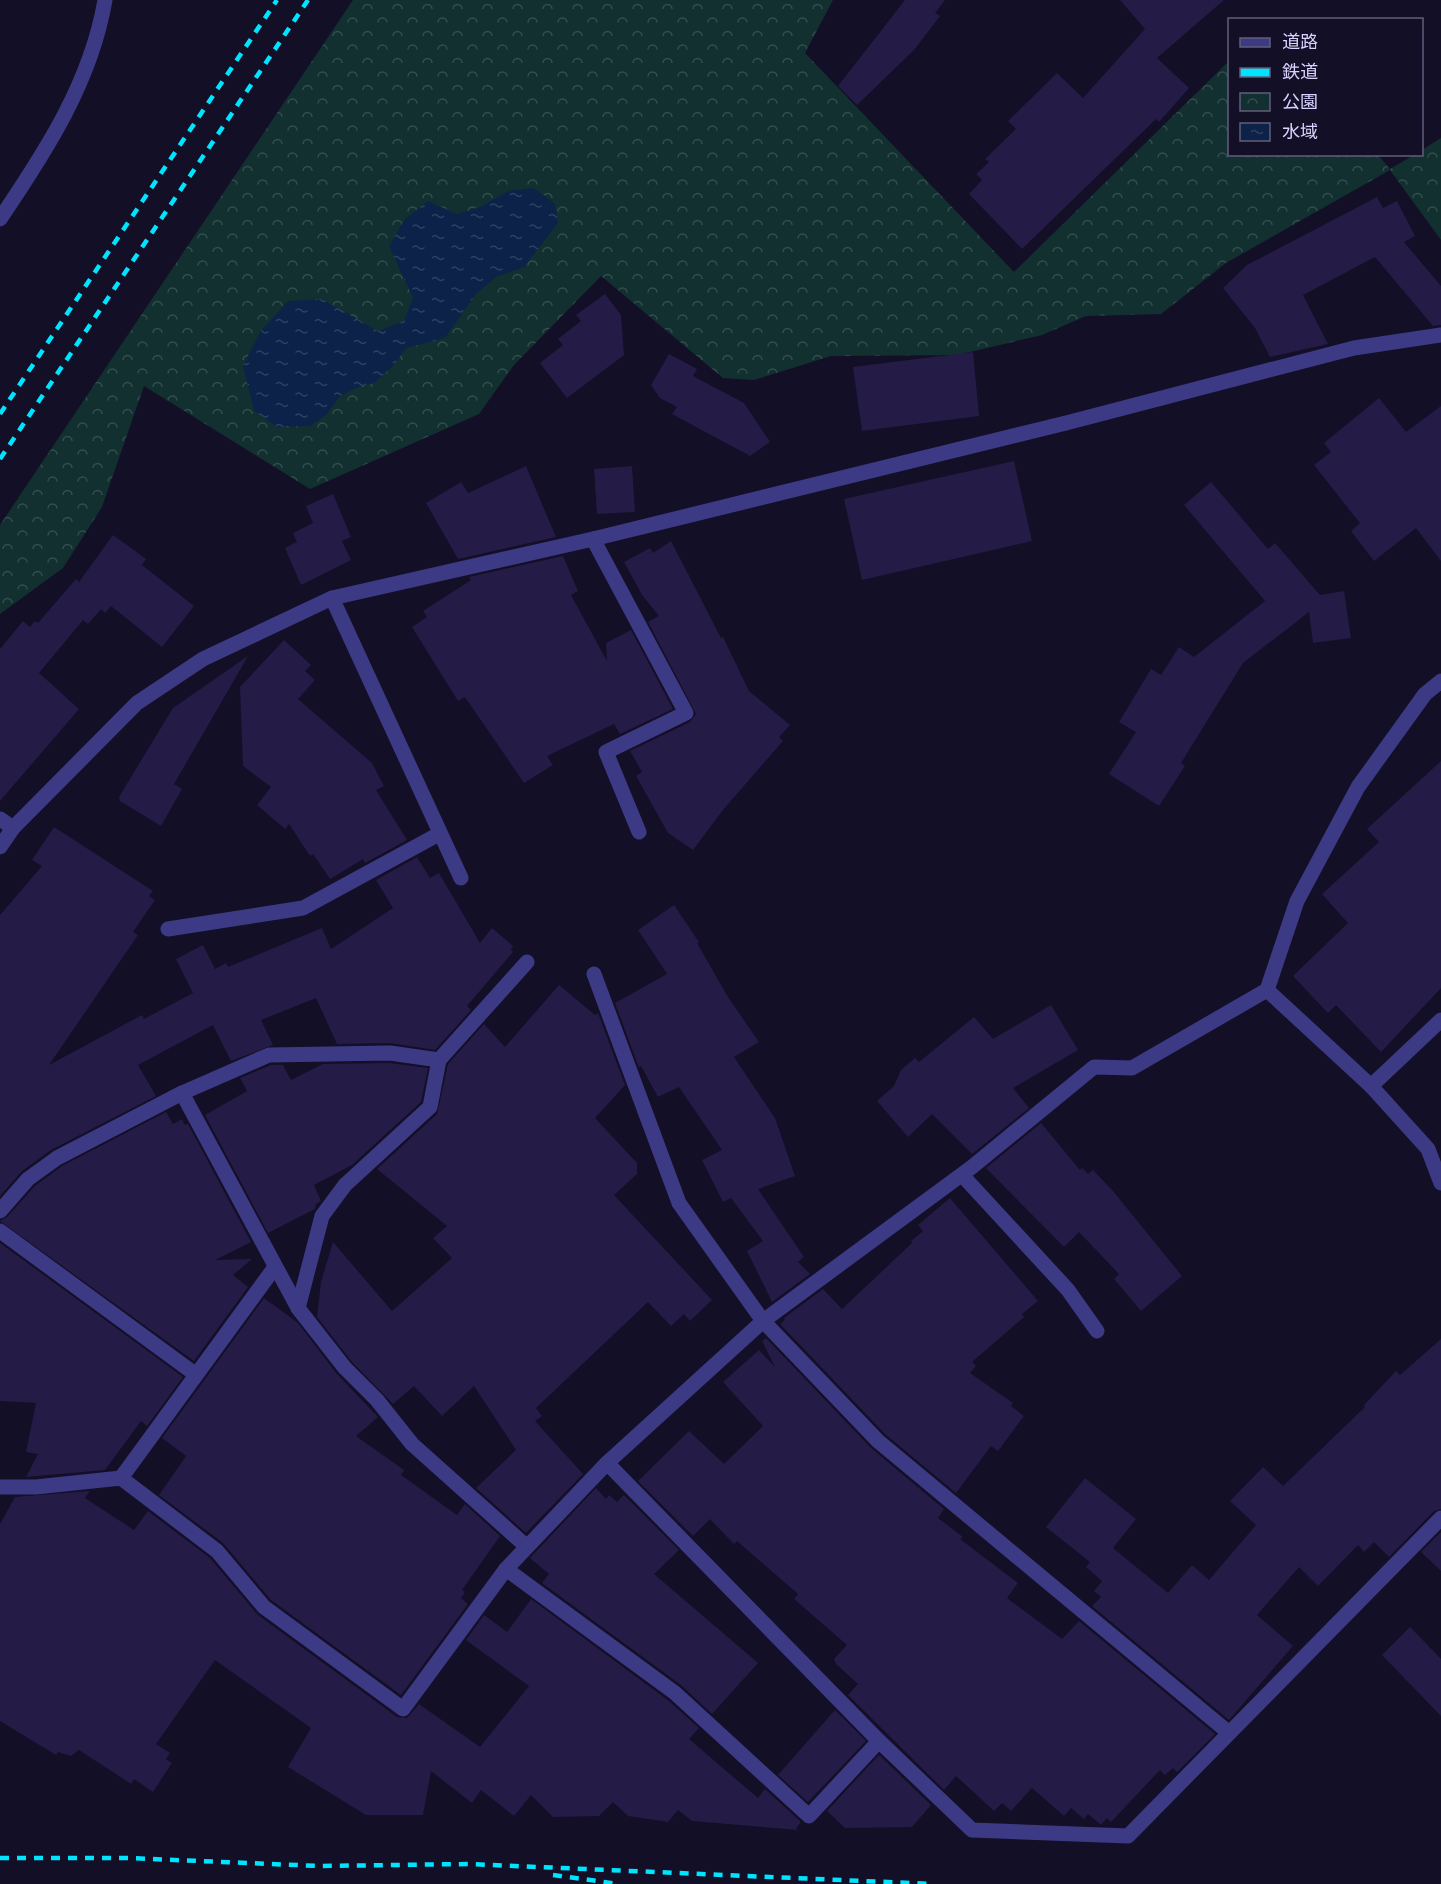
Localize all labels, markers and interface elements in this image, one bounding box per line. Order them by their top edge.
legend [1228,18,1423,156]
text: 道路 [1282,29,1318,53]
text: 鉄道 [1282,59,1318,83]
text: 公園 [1282,89,1318,113]
text: 水域 [1282,119,1318,143]

